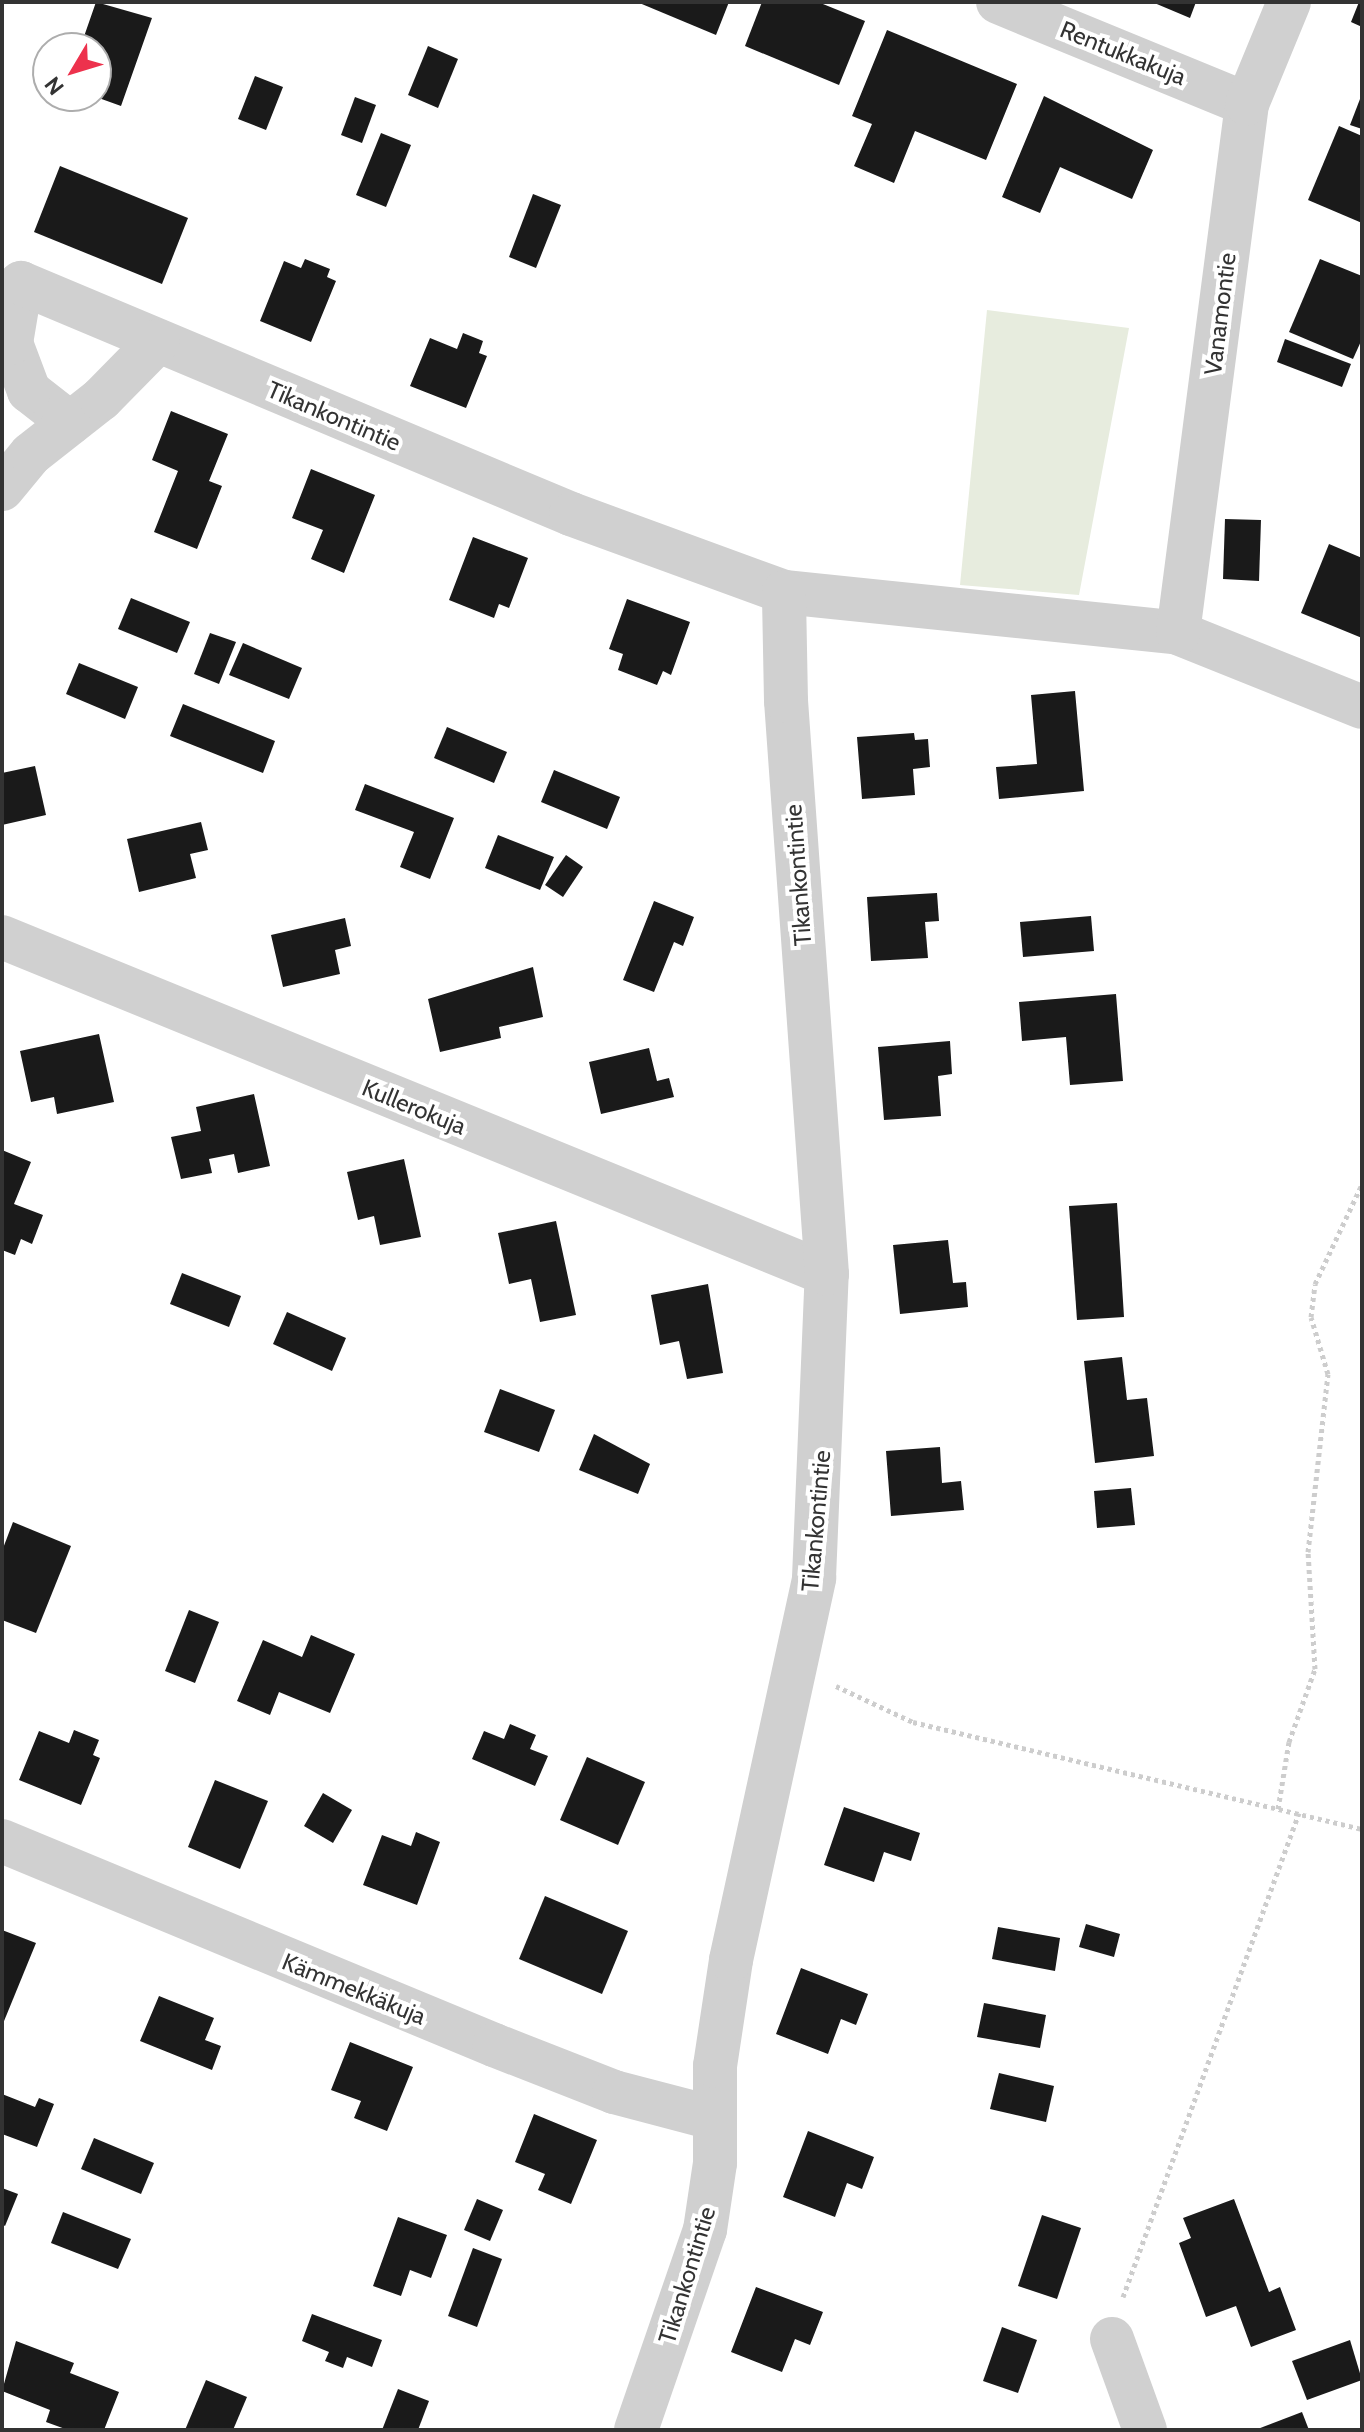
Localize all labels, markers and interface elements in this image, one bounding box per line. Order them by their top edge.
street label: Rentukkakuja [1056,15,1190,91]
north arrow [32,32,112,112]
text: N [39,71,70,100]
street label: Vanamontie [1198,251,1242,377]
street label: Tikankontintie [263,375,405,457]
street label: Tikankontintie [779,803,817,947]
street label: Kullerokuja [358,1073,470,1141]
street label: Tikankontintie [795,1449,837,1593]
street label: Kämmekkäkuja [278,1947,430,2031]
street label: Tikankontintie [653,2203,721,2347]

